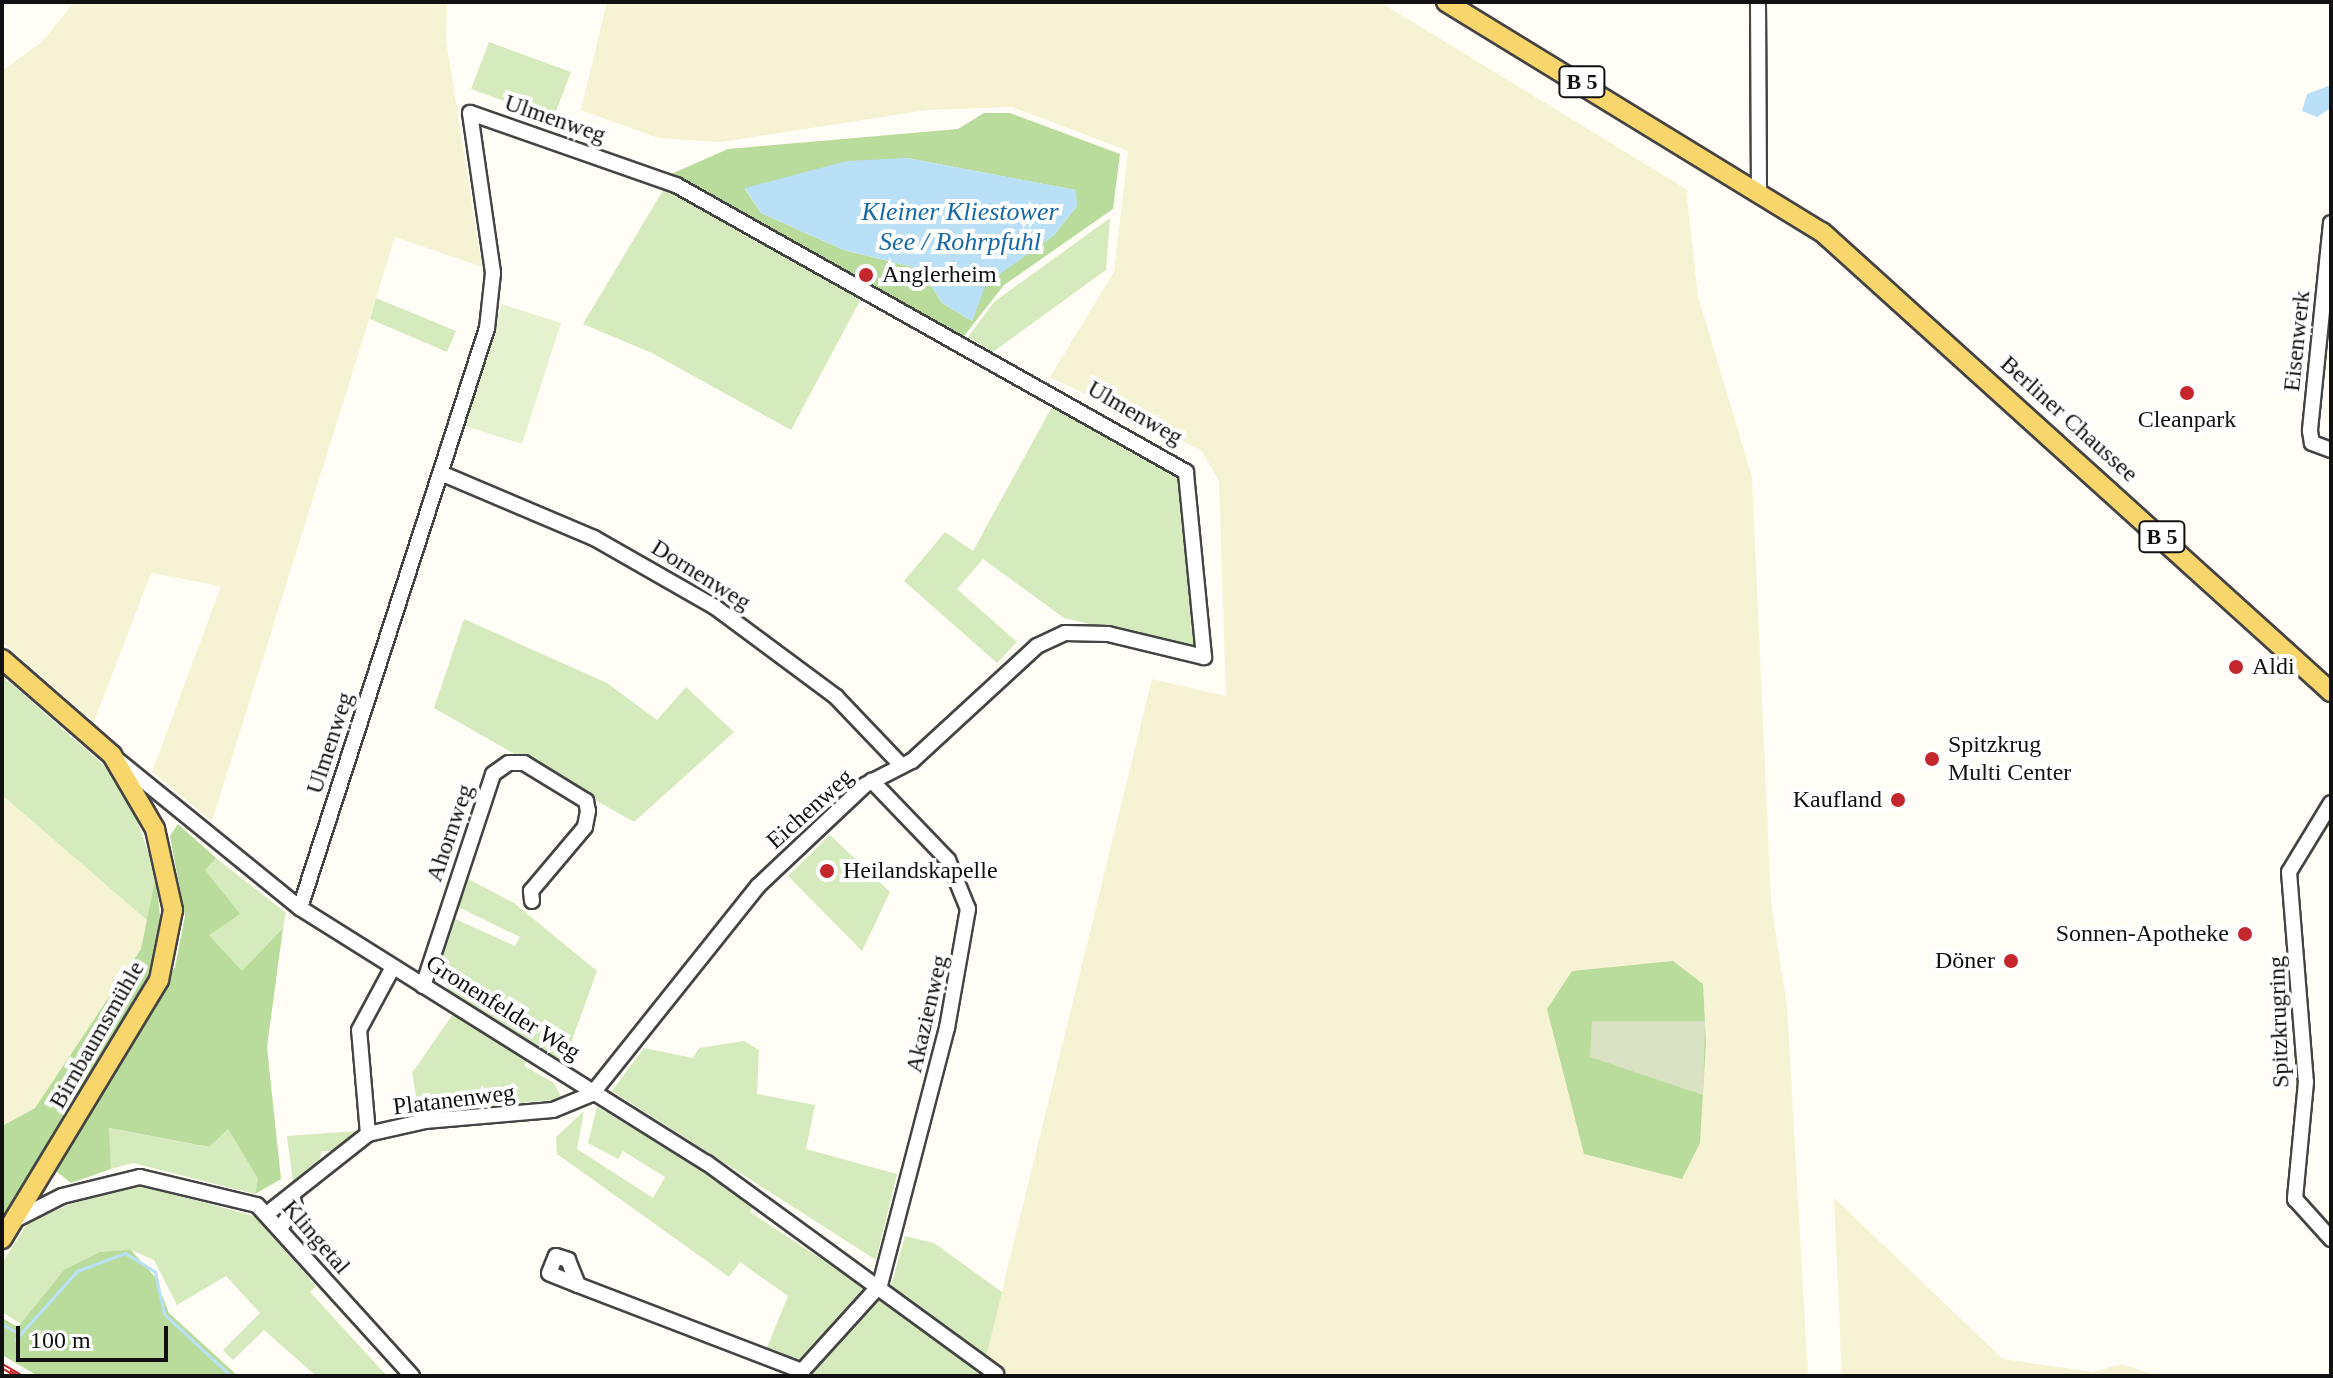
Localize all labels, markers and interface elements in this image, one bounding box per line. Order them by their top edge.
road number: B 5 [1558,64,1606,100]
street label: Ulmenweg [501,88,609,150]
water label: Kleiner Kliestower See / Rohrpfuhl [861,196,1059,258]
place label: Anglerheim [882,261,997,289]
marker: Anglerheim [857,266,875,284]
street label: Eisenwerk [2277,289,2317,393]
street label: Berliner Chaussee [1994,350,2144,488]
street label: Ulmenweg [1082,374,1188,452]
marker: Cleanpark [2178,384,2196,402]
place label: Cleanpark [2138,406,2236,434]
road number: B 5 [2138,519,2186,555]
street label: Dornenweg [646,533,756,617]
place label: Aldi [2252,653,2295,681]
marker: Aldi [2227,658,2245,676]
street label: Ulmenweg [300,688,360,798]
place label: Spitzkrug Multi Center [1948,731,2071,787]
marker: Spitzkrug Multi Center [1923,750,1941,768]
street label: Eichenweg [761,763,859,855]
street label: Ahornweg [420,780,480,886]
place label: Kaufland [1793,786,1882,814]
marker: Kaufland [1889,791,1907,809]
place label: Heilandskapelle [843,857,998,885]
marker: Heilandskapelle [818,862,836,880]
place label: Sonnen-Apotheke [2056,920,2229,948]
marker: Sonnen-Apotheke [2236,925,2254,943]
place label: Döner [1935,947,1995,975]
street label: Gronenfelder Weg [420,949,586,1067]
street label: Akazienweg [899,952,955,1076]
marker: Döner [2002,952,2020,970]
street label: Birnbaumsmühle [43,956,151,1114]
street label: Spitzkrugring [2262,956,2296,1088]
street label: Platanenweg [391,1078,517,1122]
street label: Klingetal [276,1194,356,1280]
scale bar [20,1310,172,1360]
text: 100 m [30,1327,91,1353]

